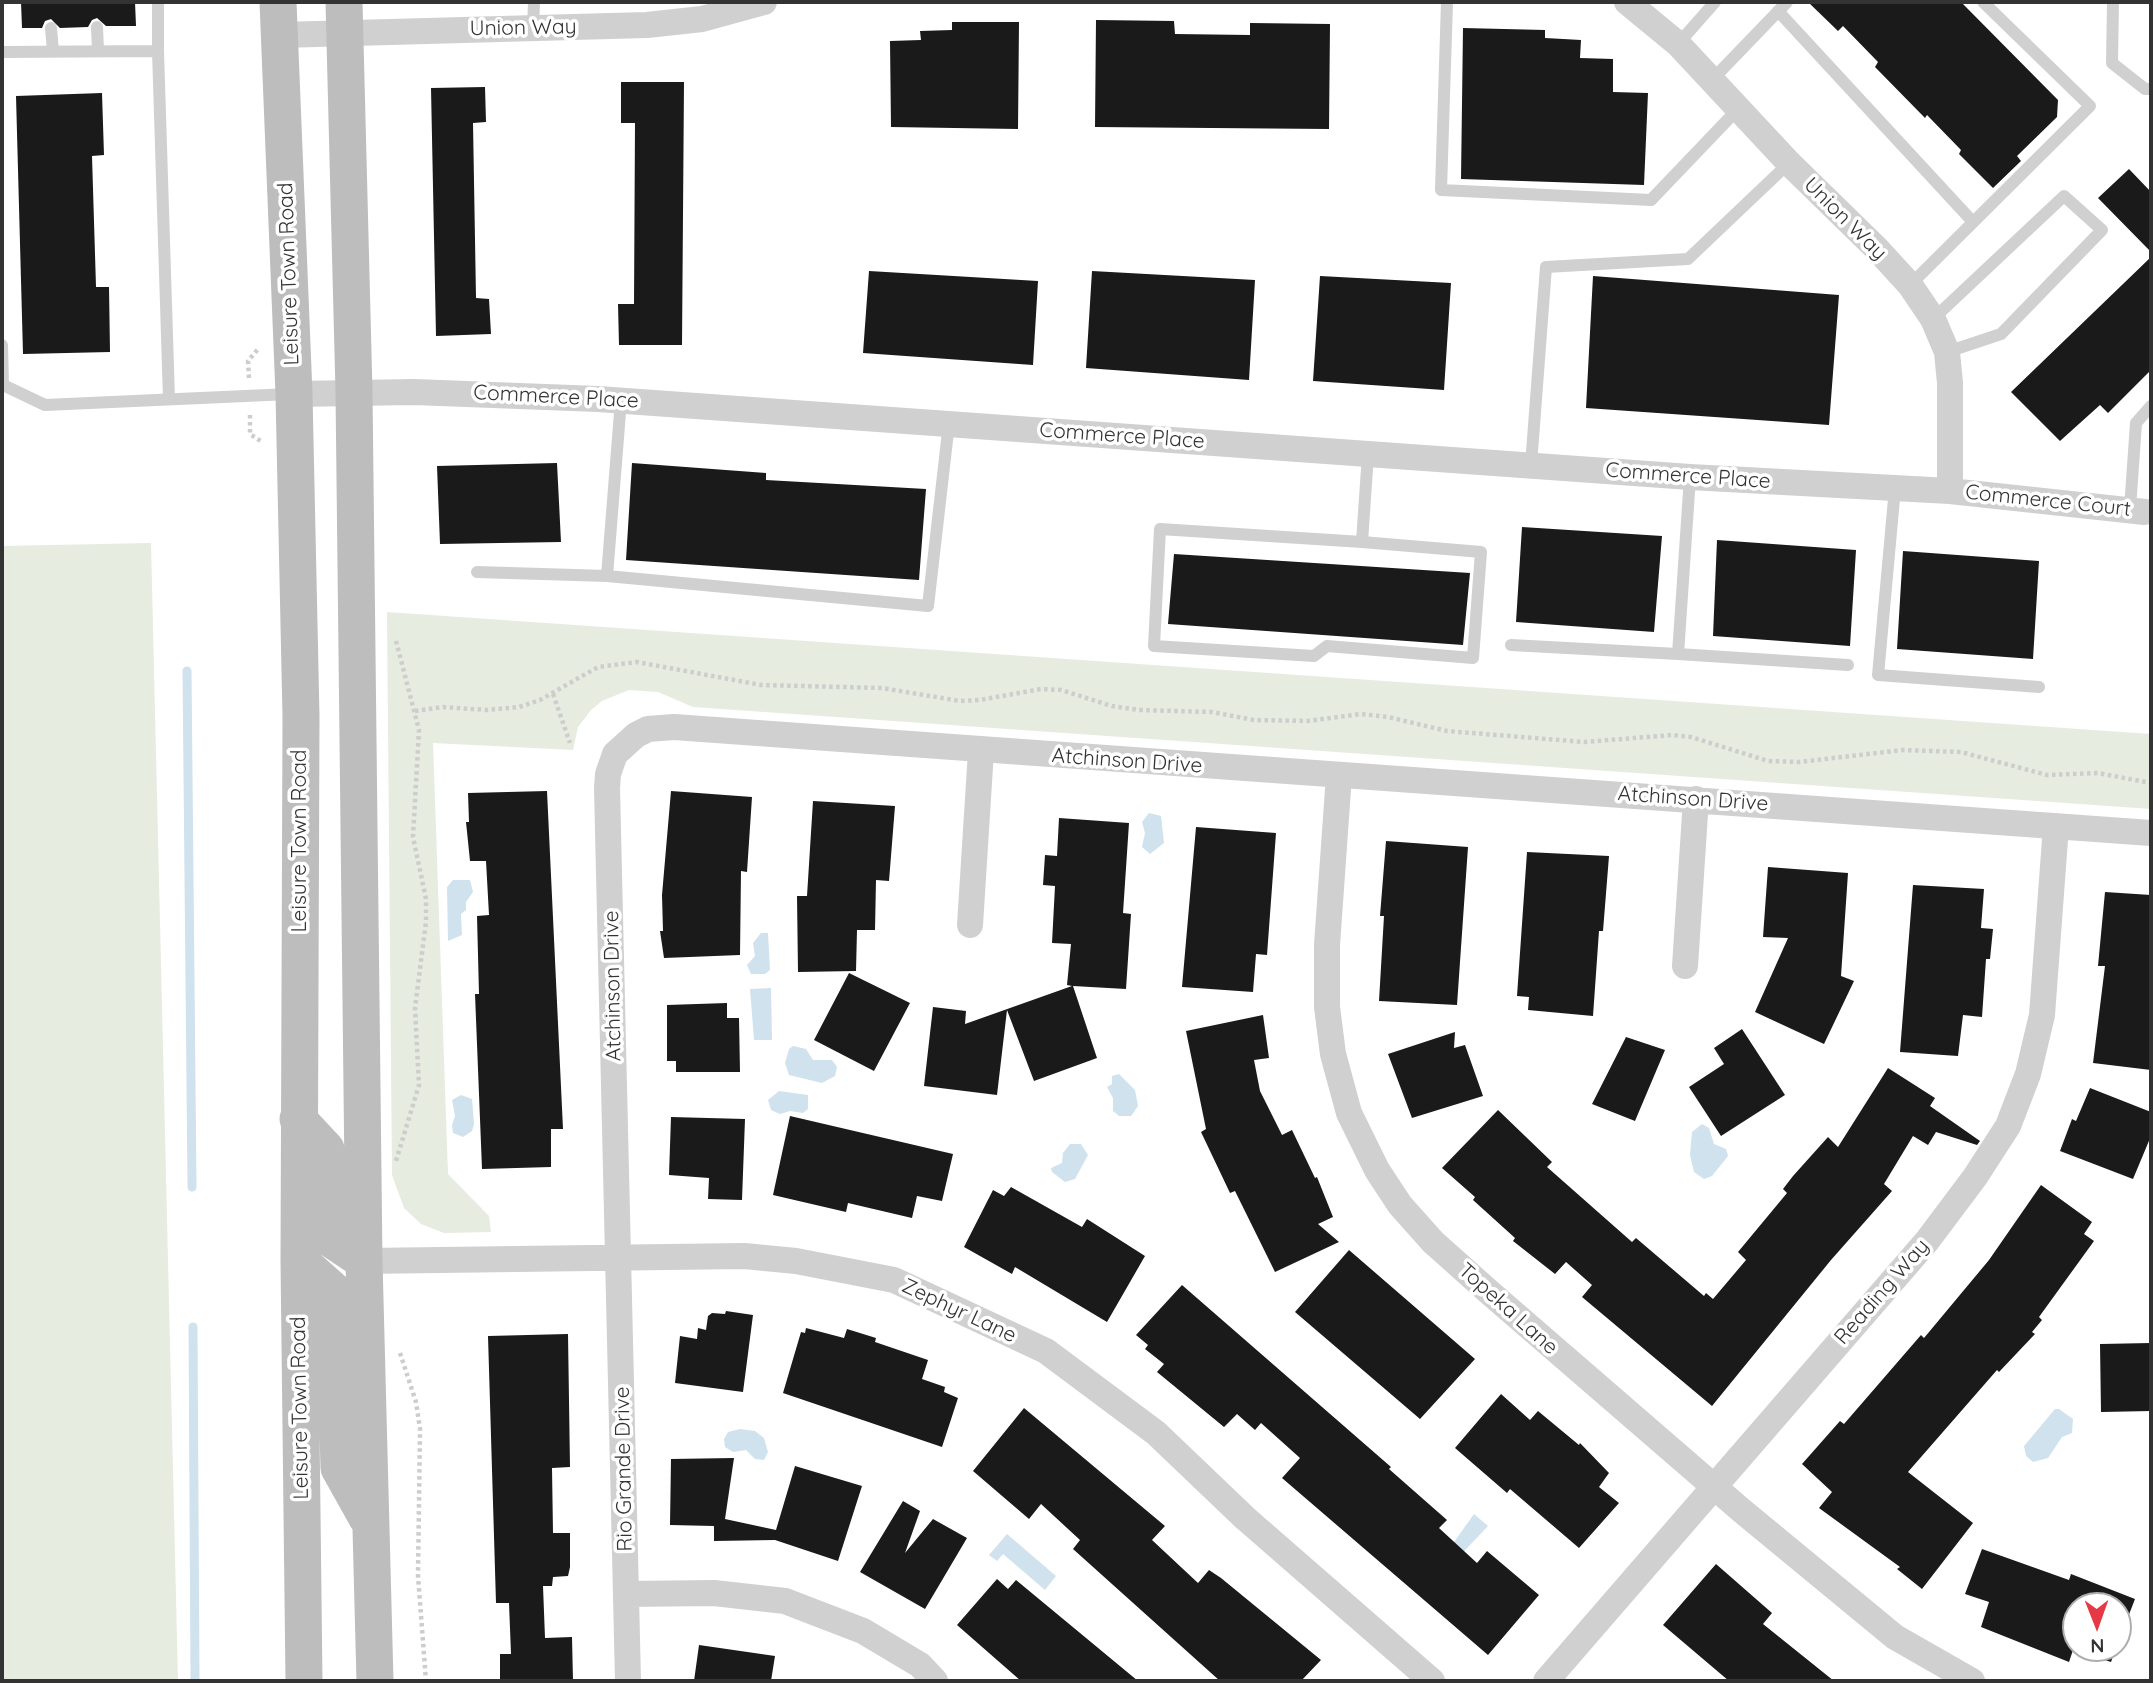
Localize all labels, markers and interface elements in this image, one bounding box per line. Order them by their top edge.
street label: Union Way [469,14,577,42]
street label: Union Way [1798,172,1892,266]
street label: Leisure Town Road [273,182,305,366]
street label: Commerce Place [473,380,639,414]
street label: Commerce Place [1039,418,1205,454]
street label: Commerce Place [1605,458,1771,494]
street label: Commerce Court [1964,480,2132,522]
street label: Atchinson Drive [1051,743,1203,779]
street label: Leisure Town Road [287,749,313,933]
street label: Atchinson Drive [1617,781,1769,817]
street label: Atchinson Drive [599,910,627,1062]
street label: Reading Way [1829,1234,1935,1350]
street label: Topeka Lane [1453,1258,1563,1360]
street label: Zephyr Lane [898,1273,1020,1349]
street label: Leisure Town Road [286,1316,314,1500]
street label: Rio Grande Drive [610,1386,638,1552]
north arrow [2062,1592,2132,1662]
text: N [2090,1634,2105,1658]

